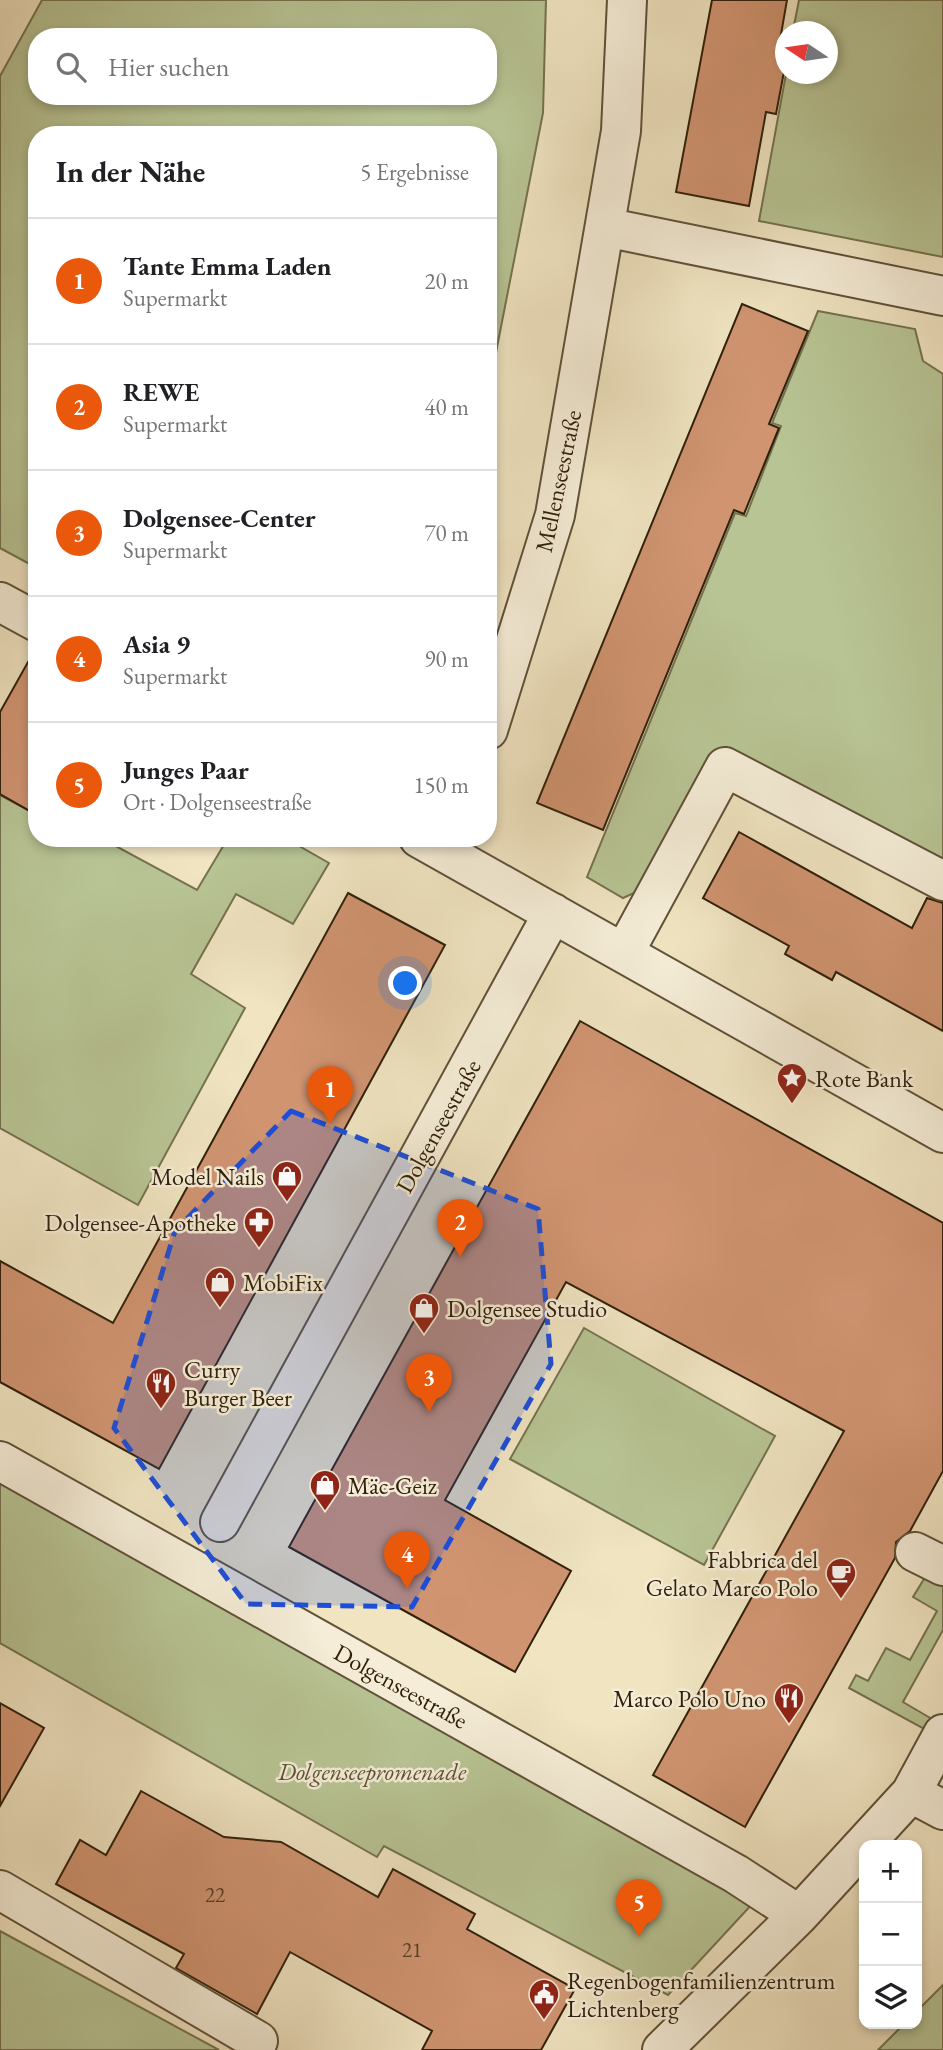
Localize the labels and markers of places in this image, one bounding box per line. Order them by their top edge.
place icon: Rote Bank [775,1061,809,1105]
place label: Rote Bank [815,1063,914,1094]
pin: 1 [307,1066,353,1124]
shop icon: Model Nails [270,1159,304,1203]
place label: Model Nails [151,1161,264,1192]
pin: 2 [437,1199,483,1257]
pharmacy icon: Dolgensee-Apotheke [242,1205,276,1249]
place label: Dolgensee-Apotheke [45,1207,236,1238]
shop icon: MobiFix [203,1265,237,1309]
place label: MobiFix [243,1267,323,1298]
shop icon: Dolgensee Studio [407,1291,441,1335]
place label: Dolgensee Studio [447,1293,607,1324]
place label: Curry Burger Beer [184,1354,292,1413]
pin: 3 [406,1354,452,1412]
restaurant icon: Curry Burger Beer [144,1366,178,1410]
shop icon: Mäc-Geiz [308,1468,342,1512]
place label: Mäc-Geiz [348,1470,437,1501]
pin: 4 [384,1531,430,1589]
place label: Fabbrica del Gelato Marco Polo [646,1544,818,1603]
cafe icon: Fabbrica del Gelato Marco Polo [824,1556,858,1600]
restaurant icon: Marco Polo Uno [772,1681,806,1725]
place label: Marco Polo Uno [613,1683,766,1714]
pin: 5 [616,1879,662,1937]
place label: Regenbogenfamilienzentrum Lichtenberg [567,1965,836,2024]
public building icon: Regenbogenfamilienzentrum Lichtenberg [527,1977,561,2021]

